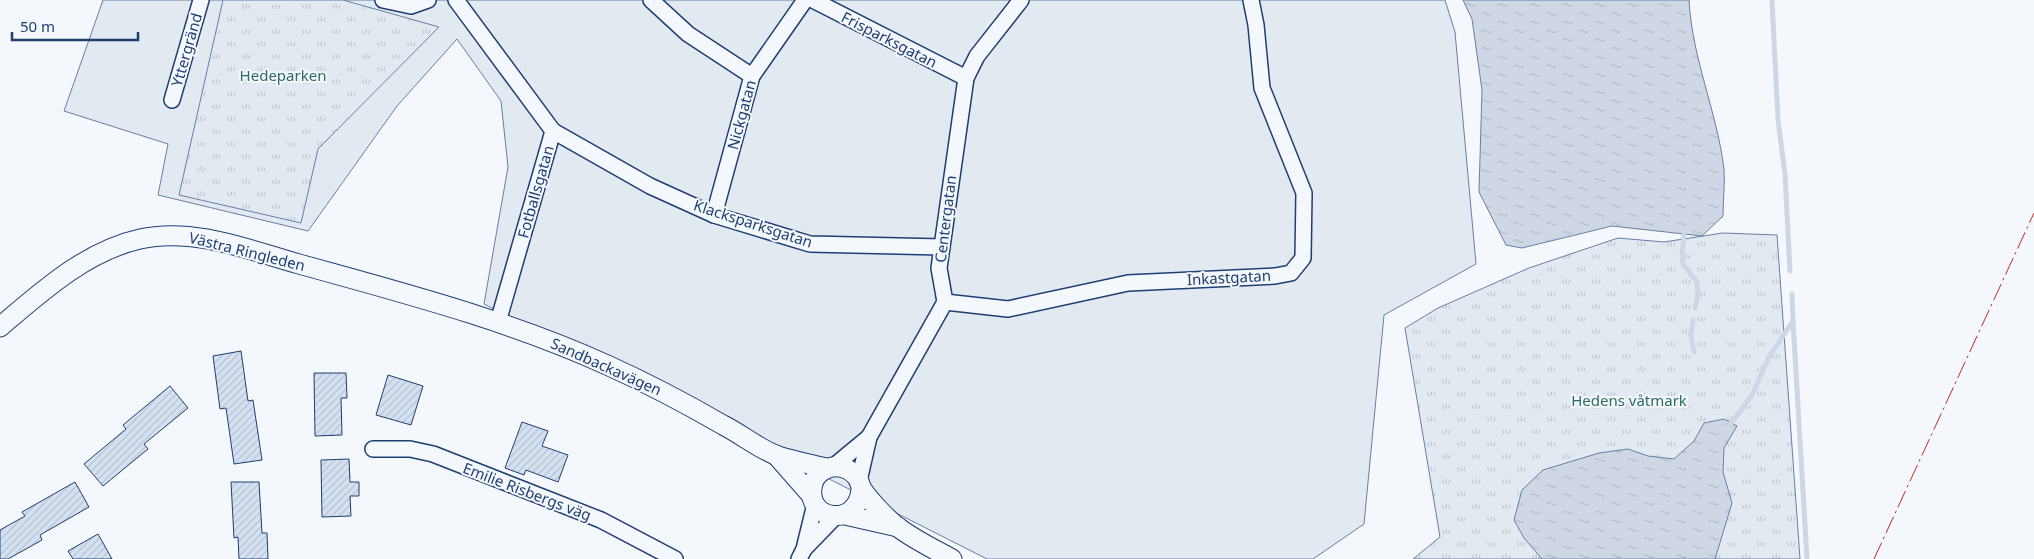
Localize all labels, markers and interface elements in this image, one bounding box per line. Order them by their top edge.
street label: Frisparksgatan [838,6,941,72]
scale bar [12,10,139,42]
street label: Yttergränd [166,11,206,89]
text: 50 m [20,16,55,36]
park label: Hedeparken [240,65,326,85]
street label: Nickgatan [722,78,760,152]
street label: Fotballsgatan [512,143,558,240]
street label: Centergatan [930,174,960,264]
street label: Klacksparksgatan [691,194,815,252]
street label: Västra Ringleden [187,227,307,275]
street label: Inkastgatan [1186,265,1271,289]
street label: Sandbackavägen [548,333,665,400]
park label: Hedens våtmark [1571,390,1687,410]
street label: Emilie Risbergs väg [460,457,594,525]

